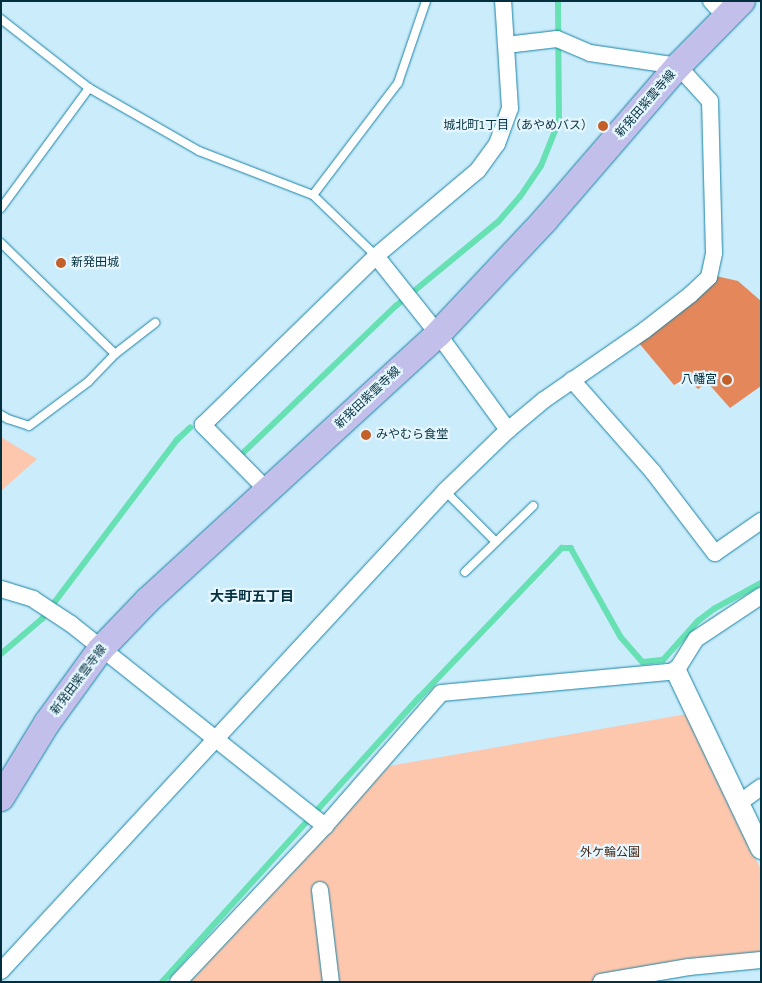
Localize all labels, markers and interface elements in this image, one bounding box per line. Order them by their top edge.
street label: 新発田紫雲寺線 [613,68,679,140]
place label: 城北町1丁目（あやめバス） [443,119,593,133]
marker: 城北町1丁目（あやめバス） [597,120,609,132]
place label: 新発田城 [71,256,119,270]
marker: 新発田城 [55,257,67,269]
street label: 新発田紫雲寺線 [332,364,404,432]
place label: 八幡宮 [681,373,717,387]
marker: 八幡宮 [721,374,733,386]
place label: みやむら食堂 [376,428,448,442]
marker: みやむら食堂 [360,429,372,441]
district label: 大手町五丁目 [210,588,294,604]
street label: 新発田紫雲寺線 [48,642,110,718]
park label: 外ケ輪公園 [580,846,640,860]

